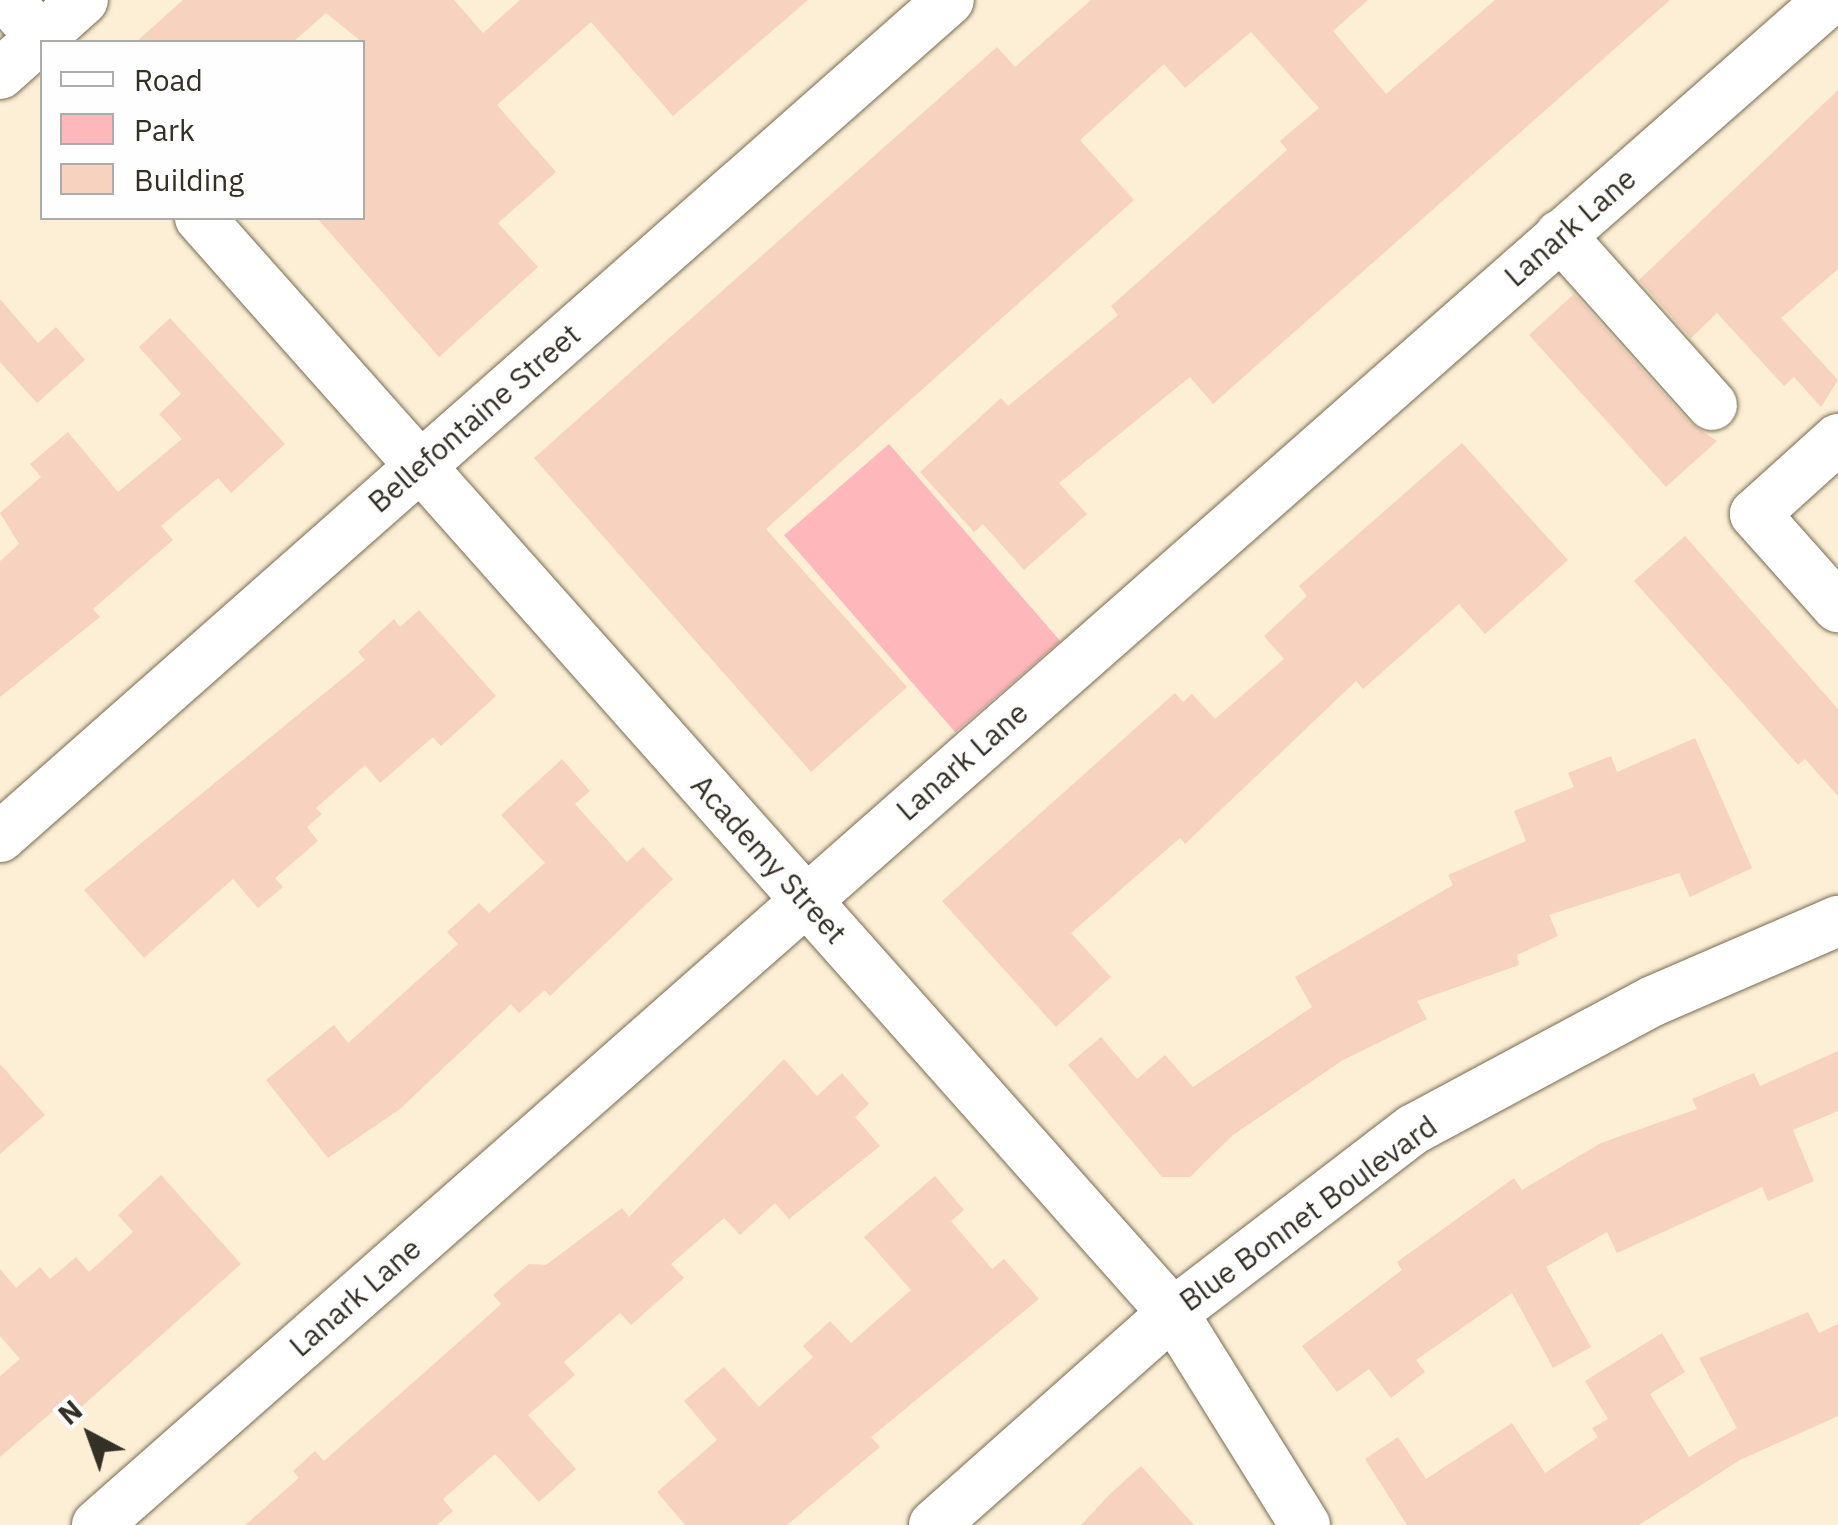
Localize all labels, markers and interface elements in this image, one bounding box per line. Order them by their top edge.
legend [40,40,365,220]
text: Road [134,60,203,99]
text: Park [134,110,195,149]
text: Building [134,160,244,199]
street label: Lanark Lane [1497,160,1643,294]
street label: Bellefontaine Street [361,316,587,520]
street label: Lanark Lane [889,694,1035,828]
street label: Academy Street [684,767,854,951]
street label: Blue Bonnet Boulevard [1172,1107,1444,1319]
street label: Lanark Lane [282,1230,428,1364]
north arrow [40,1385,140,1485]
text: N [50,1391,90,1433]

